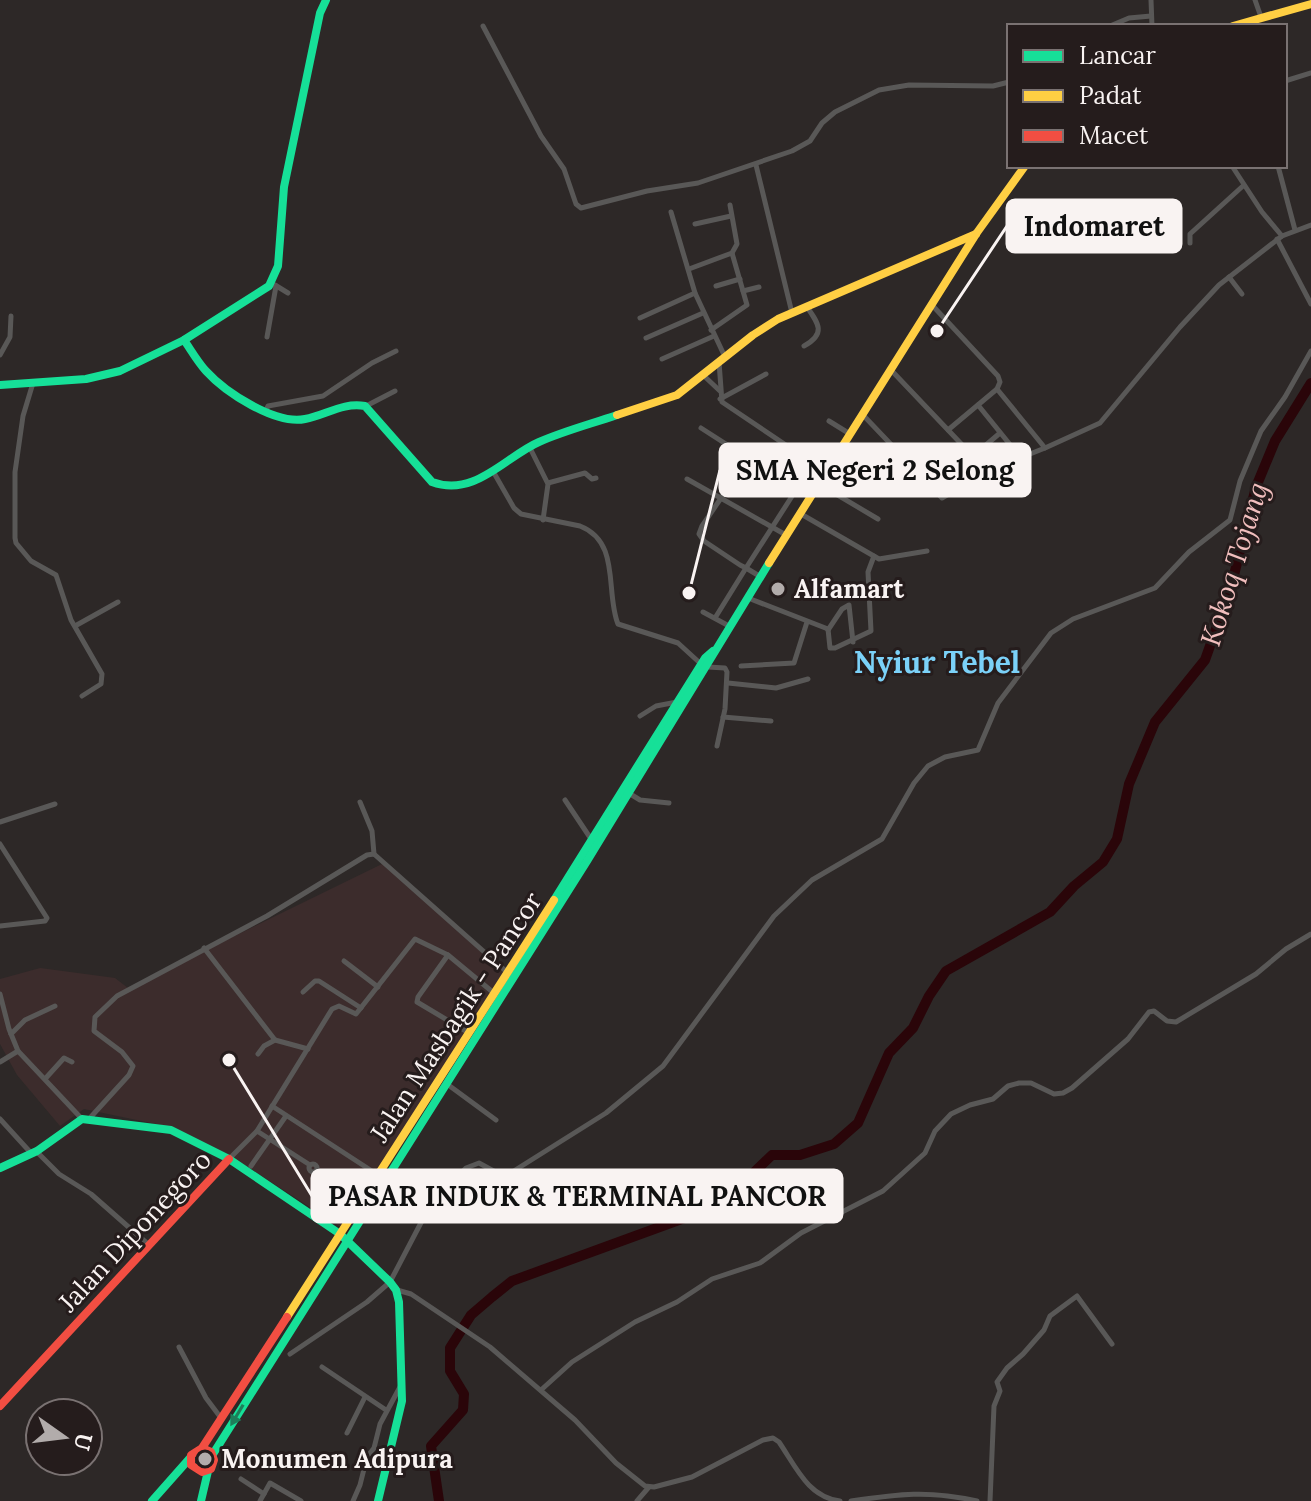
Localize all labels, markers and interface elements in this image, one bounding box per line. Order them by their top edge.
legend [1007,24,1287,168]
text: Lancar [1079,40,1156,71]
text: Padat [1079,80,1142,111]
text: Macet [1079,120,1149,151]
callout: Indomaret [1007,200,1181,252]
text: Indomaret [1023,208,1165,244]
callout: SMA Negeri 2 Selong [720,444,1030,496]
text: SMA Negeri 2 Selong [736,452,1016,488]
water label: Kokoq Tojang [1192,478,1276,650]
place label: Alfamart [794,572,905,605]
marker: Alfamart [769,580,787,598]
district label: Nyiur Tebel [854,643,1020,682]
street label: Jalan Masbagik - Pancor [362,885,549,1149]
street label: Jalan Diponegoro [51,1143,218,1319]
callout: PASAR INDUK & TERMINAL PANCOR [312,1170,842,1222]
text: PASAR INDUK & TERMINAL PANCOR [328,1178,826,1214]
north arrow [24,1397,104,1477]
one-way arrow [230,1404,244,1426]
text: U [68,1430,99,1454]
place label: Monumen Adipura [221,1442,453,1475]
marker: Monumen Adipura [196,1450,214,1468]

